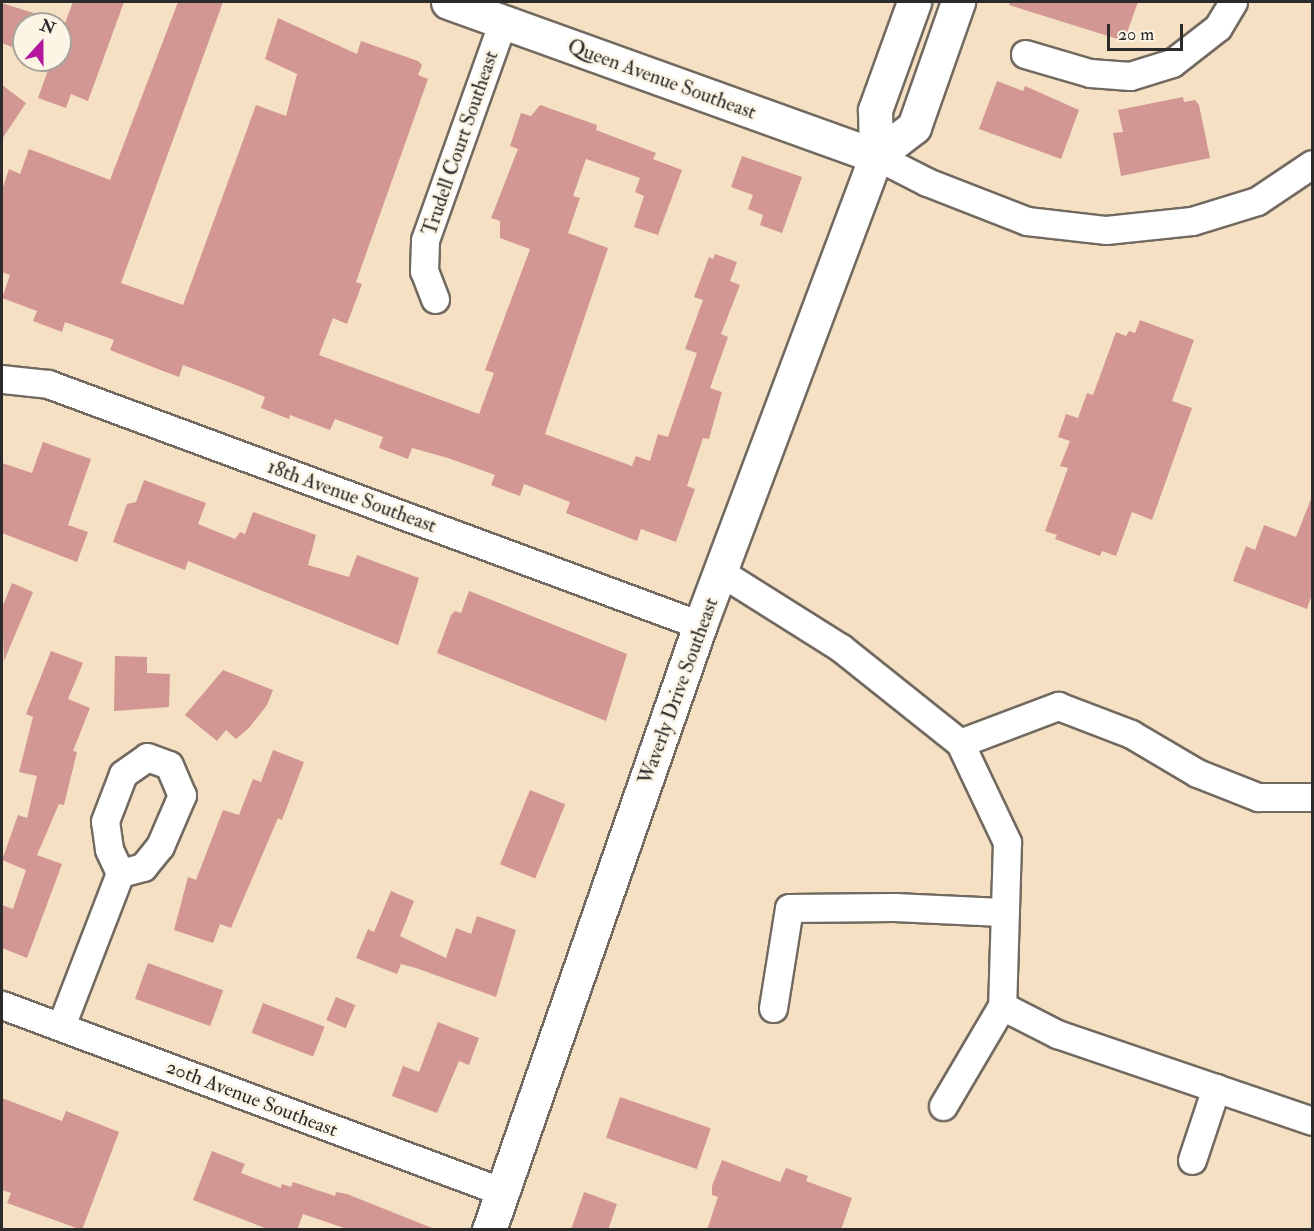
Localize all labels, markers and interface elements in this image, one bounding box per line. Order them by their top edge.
north arrow [12,12,72,72]
scale bar [1110,12,1186,50]
text: N [37,15,58,39]
text: 20 m [1118,23,1154,46]
street label: Queen Avenue Southeast [565,34,759,124]
street label: Trudell Court Southeast [417,47,503,239]
street label: 18th Avenue Southeast [264,454,440,538]
street label: Waverly Drive Southeast [633,594,723,788]
street label: 20th Avenue Southeast [163,1054,341,1142]

